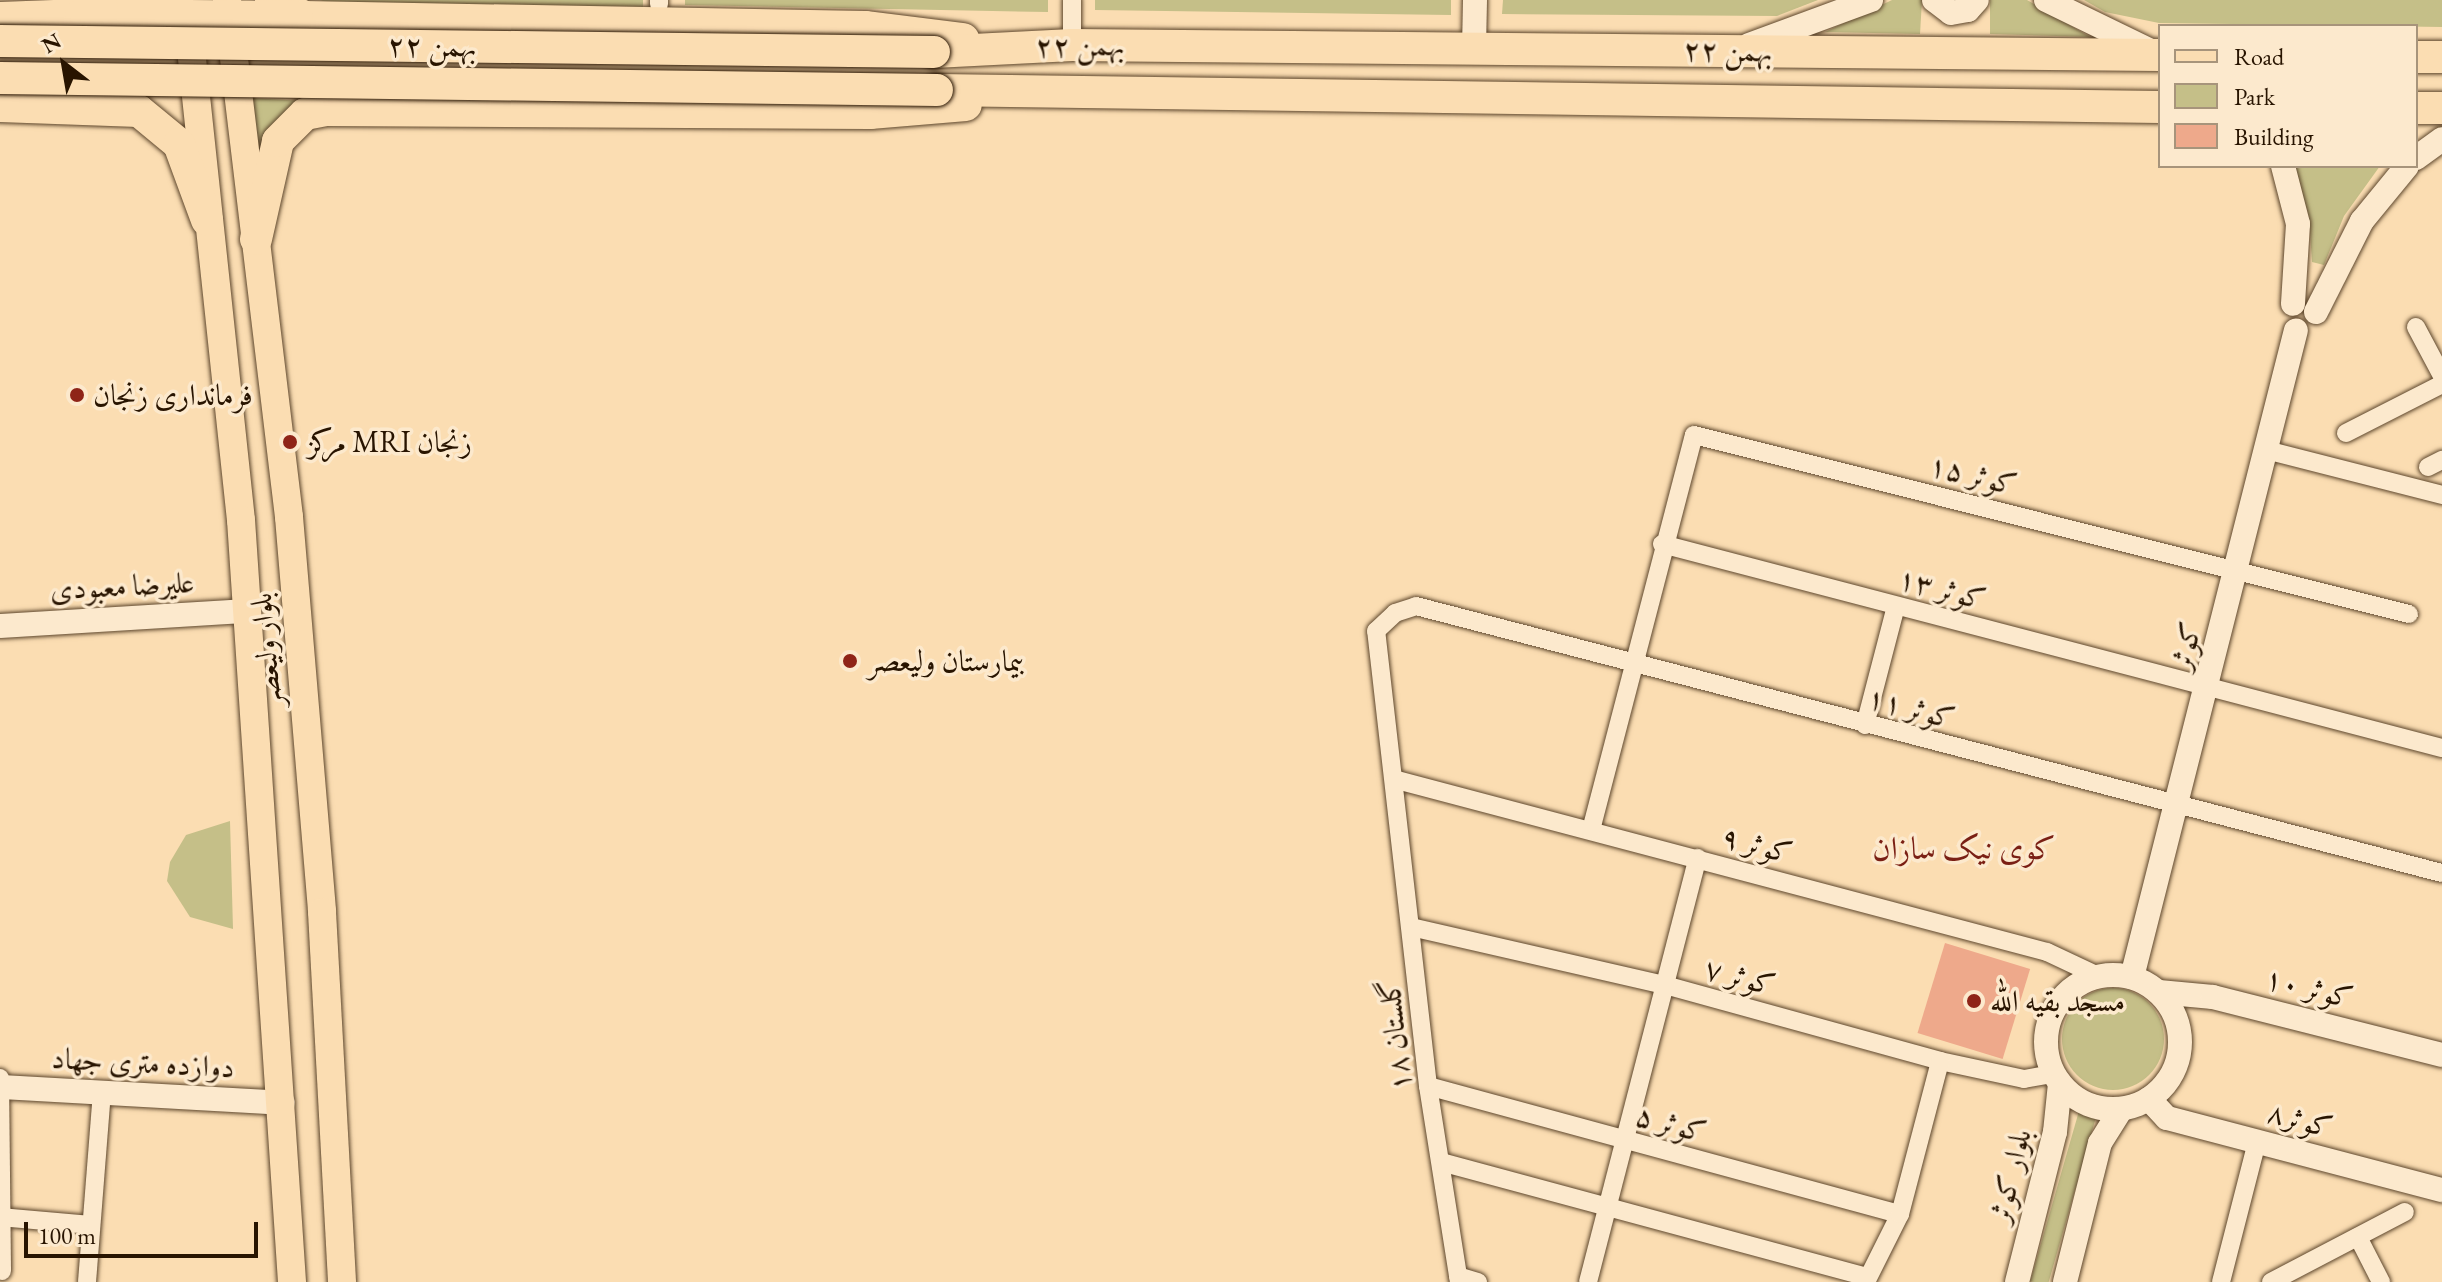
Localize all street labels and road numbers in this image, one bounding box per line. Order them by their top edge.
street label: ۲۲ بهمن [387,27,477,65]
street label: ۲۲ بهمن [1035,27,1125,65]
street label: ۲۲ بهمن [1683,32,1773,70]
street label: ۱۵ کوثر [1925,447,2021,503]
street label: کوثر ۱۳ [1894,560,1990,618]
street label: علیرضا معبودی [49,564,195,608]
street label: بلوار ولیعصر [243,591,289,709]
street label: کوثر [2162,618,2210,674]
street label: کوثر ۱۱ [1863,679,1959,737]
street label: کوثر ۹ [1718,818,1796,872]
street label: کوثر ۷ [1701,950,1779,1004]
street label: کوثر ۱۰ [2261,960,2357,1016]
street label: گلستان ۱۸ [1371,977,1419,1093]
street label: دوازده متری جهاد [51,1040,235,1086]
street label: کوثر۸ [2264,1094,2336,1146]
street label: کوثر ۵ [1632,1097,1710,1151]
street label: بلوار کوثر [1981,1125,2039,1227]

